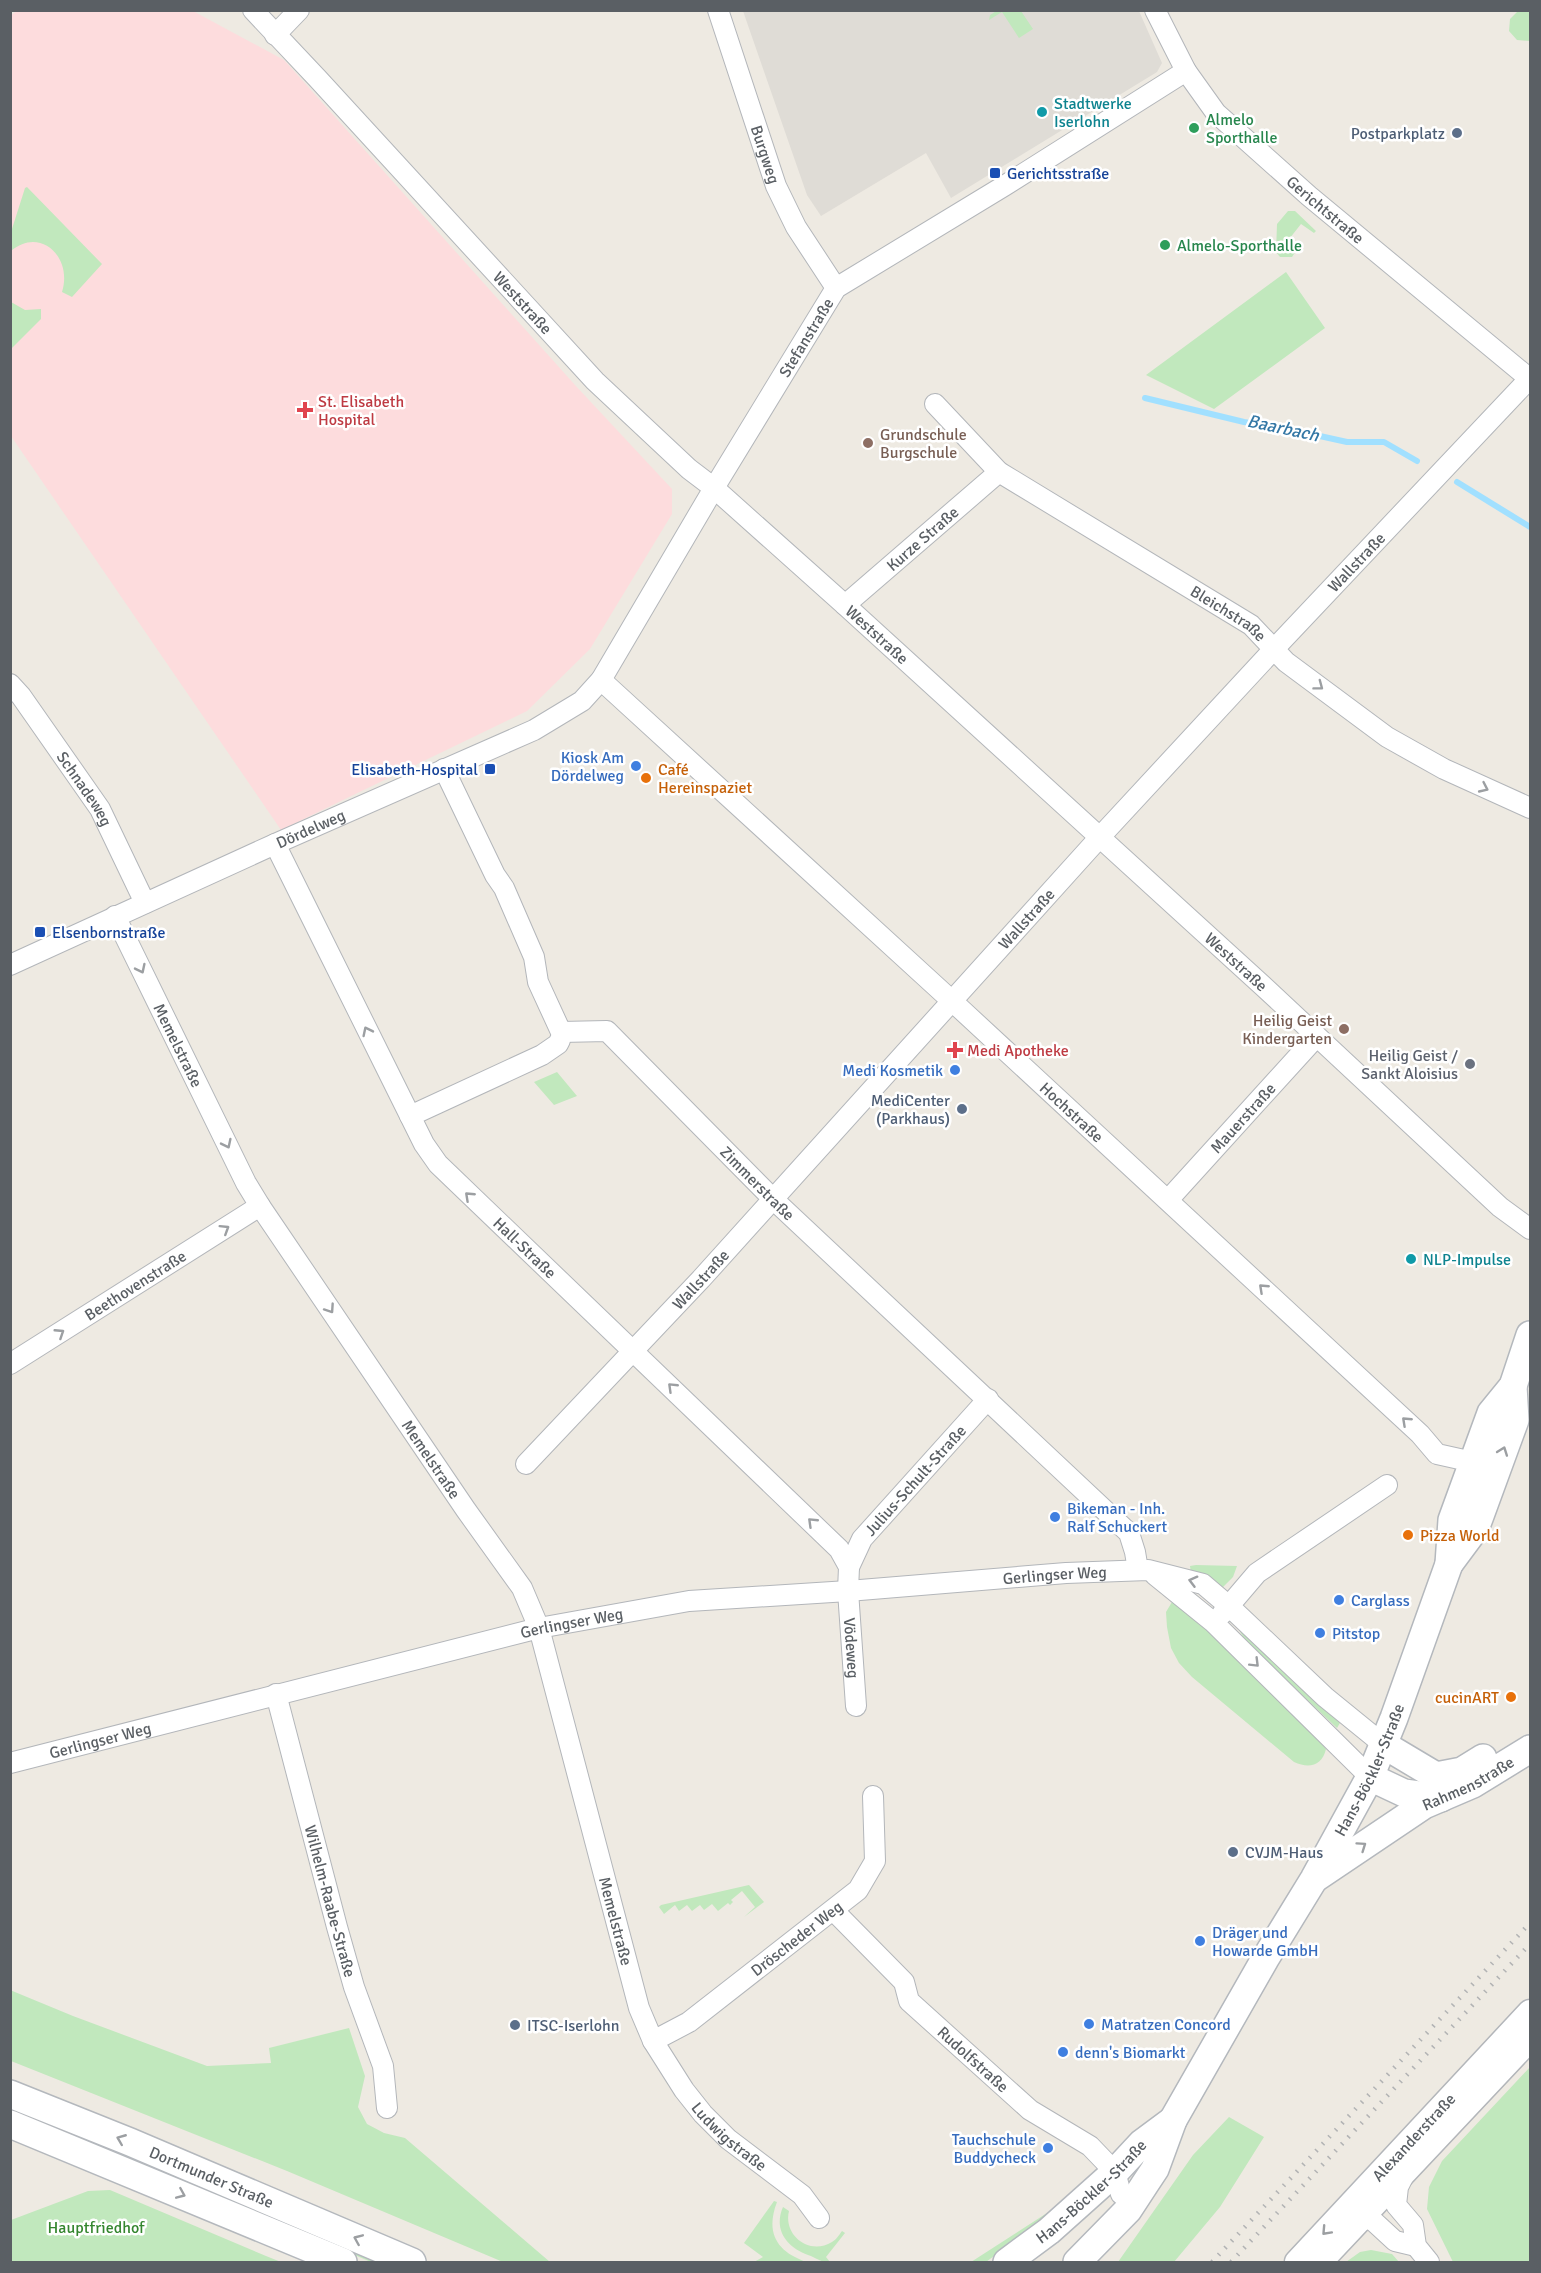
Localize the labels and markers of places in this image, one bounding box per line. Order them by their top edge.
place label: Stadtwerke Iserlohn [1054,94,1132,132]
marker: Stadtwerke Iserlohn [1035,105,1049,119]
place label: Almelo Sporthalle [1206,110,1277,148]
marker: Almelo Sporthalle [1187,121,1201,135]
place label: Postparkplatz [1351,124,1445,144]
marker: Postparkplatz [1450,126,1464,140]
place label: Gerichtsstraße [1007,164,1109,184]
marker: Gerichtsstraße [988,166,1002,180]
place label: Almelo-Sporthalle [1177,236,1302,256]
marker: Almelo-Sporthalle [1158,238,1172,252]
place label: St. Elisabeth Hospital [318,392,404,430]
marker: St. Elisabeth Hospital [296,401,314,419]
place label: Grundschule Burgschule [880,425,967,463]
marker: Grundschule Burgschule [861,436,875,450]
place label: Kiosk Am Dördelweg [551,748,624,786]
marker: Kiosk Am Dördelweg [629,759,643,773]
place label: Elisabeth-Hospital [351,760,478,780]
place label: Café Hereinspaziet [658,760,753,798]
marker: Elisabeth-Hospital [483,762,497,776]
marker: Café Hereinspaziet [639,771,653,785]
place label: Elsenbornstraße [52,923,165,943]
marker: Elsenbornstraße [33,925,47,939]
place label: Heilig Geist Kindergarten [1242,1011,1332,1049]
marker: Heilig Geist Kindergarten [1337,1022,1351,1036]
place label: Medi Apotheke [967,1041,1069,1061]
marker: Medi Apotheke [948,1043,962,1057]
place label: Heilig Geist / Sankt Aloisius [1361,1046,1458,1084]
marker: Heilig Geist / Sankt Aloisius [1463,1057,1477,1071]
place label: Medi Kosmetik [842,1061,943,1081]
marker: Medi Kosmetik [948,1063,962,1077]
place label: MediCenter (Parkhaus) [871,1091,950,1129]
marker: MediCenter (Parkhaus) [955,1102,969,1116]
place label: NLP-Impulse [1423,1250,1511,1270]
marker: NLP-Impulse [1404,1252,1418,1266]
place label: Bikeman - Inh. Ralf Schuckert [1067,1499,1167,1537]
marker: Bikeman - Inh. Ralf Schuckert [1048,1510,1062,1524]
place label: Pizza World [1420,1526,1500,1546]
marker: Pizza World [1401,1528,1415,1542]
place label: Carglass [1351,1591,1410,1611]
marker: Carglass [1332,1593,1346,1607]
place label: Pitstop [1332,1624,1380,1644]
marker: Pitstop [1313,1626,1327,1640]
place label: cucinART [1435,1688,1499,1708]
marker: cucinART [1504,1690,1518,1704]
place label: CVJM-Haus [1245,1843,1323,1863]
marker: CVJM-Haus [1226,1845,1240,1859]
place label: Dräger und Howarde GmbH [1212,1923,1319,1961]
marker: Dräger und Howarde GmbH [1193,1934,1207,1948]
place label: Matratzen Concord [1101,2015,1231,2035]
place label: ITSC-Iserlohn [527,2016,620,2036]
marker: Matratzen Concord [1082,2017,1096,2031]
marker: ITSC-Iserlohn [508,2018,522,2032]
place label: denn's Biomarkt [1075,2043,1186,2063]
marker: denn's Biomarkt [1056,2045,1070,2059]
place label: Tauchschule Buddycheck [952,2130,1036,2168]
marker: Tauchschule Buddycheck [1041,2141,1055,2155]

